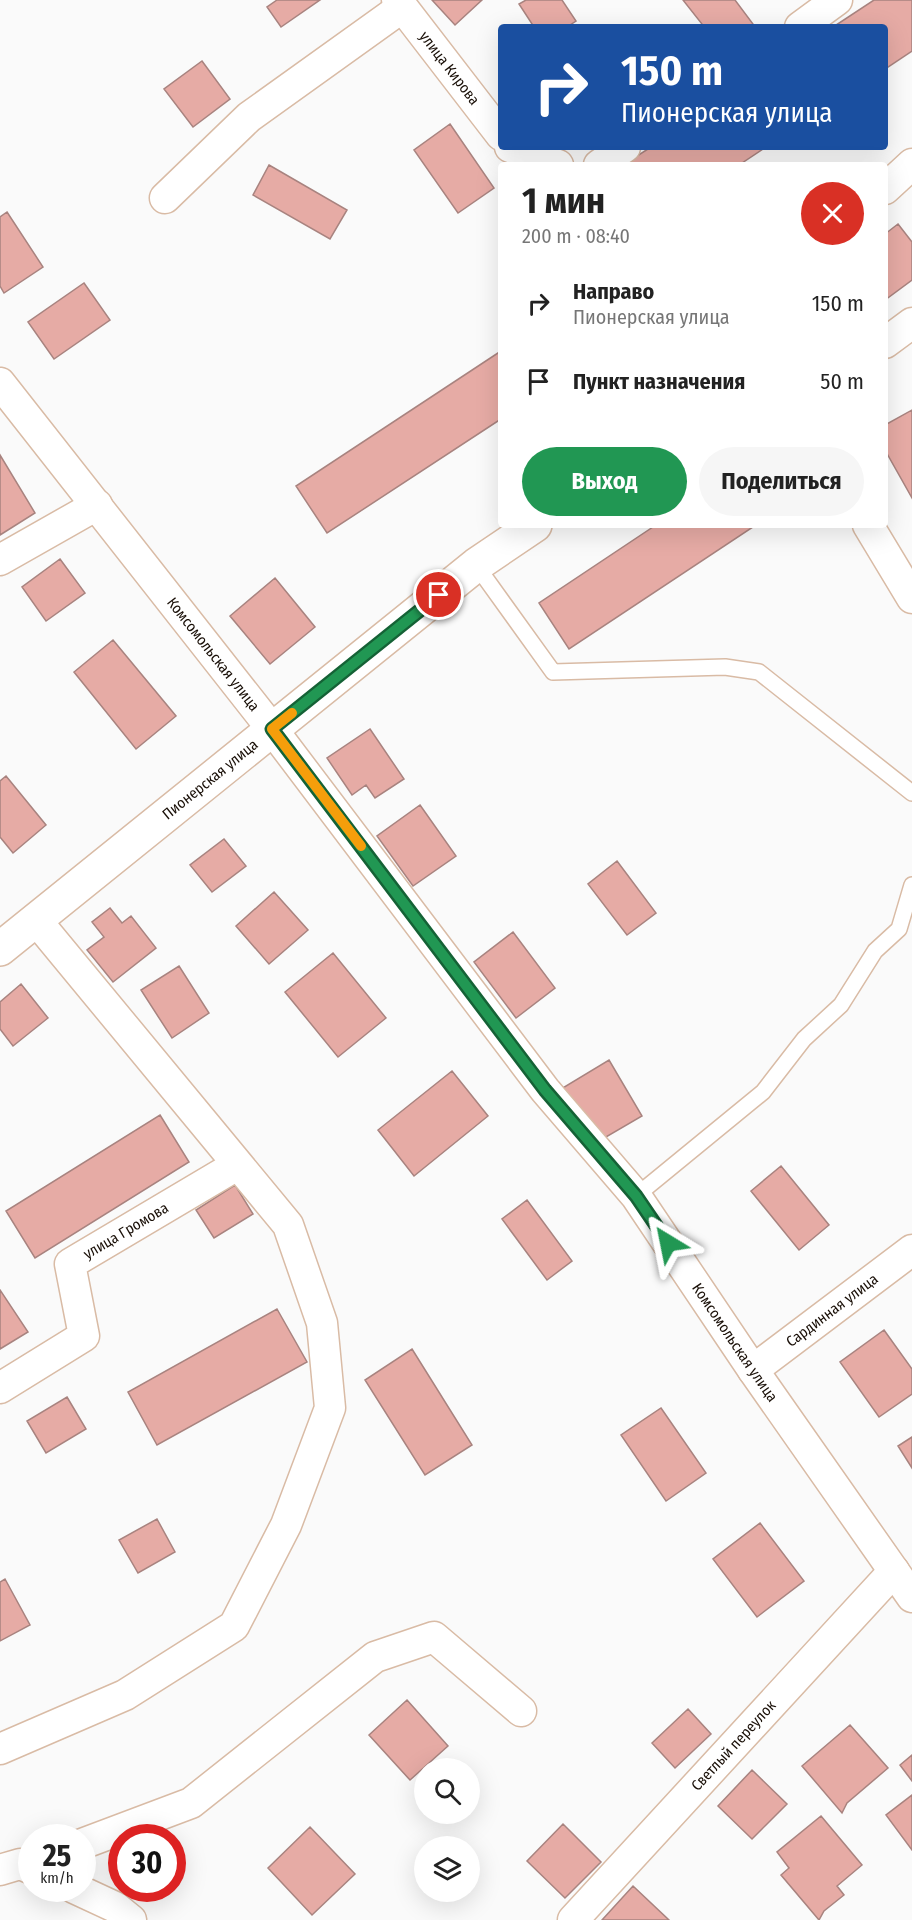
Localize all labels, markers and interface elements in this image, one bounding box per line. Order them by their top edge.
street label: улица Кирова [416,28,483,108]
text: 150 m [621,46,723,96]
icon: right [522,48,600,126]
text: Пионерская улица [621,97,833,129]
text: 1 мин [522,179,605,223]
button: close [801,182,864,245]
text: 200 m · 08:40 [522,224,630,248]
text: Направо [573,278,654,305]
icon: right [522,287,555,320]
text: 150 m [812,290,864,317]
text: Пионерская улица [573,305,730,329]
icon: arrive [522,365,555,398]
text: Пункт назначения [573,368,745,395]
text: 50 m [820,368,864,395]
button: Выход [522,447,687,516]
button: Поделиться [699,447,864,516]
pin [413,569,464,620]
icon: arrive [422,578,455,611]
street label: Комсомольская улица [163,594,263,715]
street label: Пионерская улица [159,736,262,823]
street label: улица Громова [80,1199,172,1263]
position arrow [636,1211,700,1275]
street label: Сардинная улица [783,1270,881,1351]
street label: Комсомольская улица [688,1280,781,1405]
street label: Светлый переулок [687,1697,780,1795]
map controls [414,1758,480,1902]
button: search [414,1758,480,1824]
speed limit sign: 30 [108,1824,186,1902]
button: layers [414,1836,480,1902]
text: 25 [43,1838,71,1874]
text: km/h [40,1869,74,1887]

